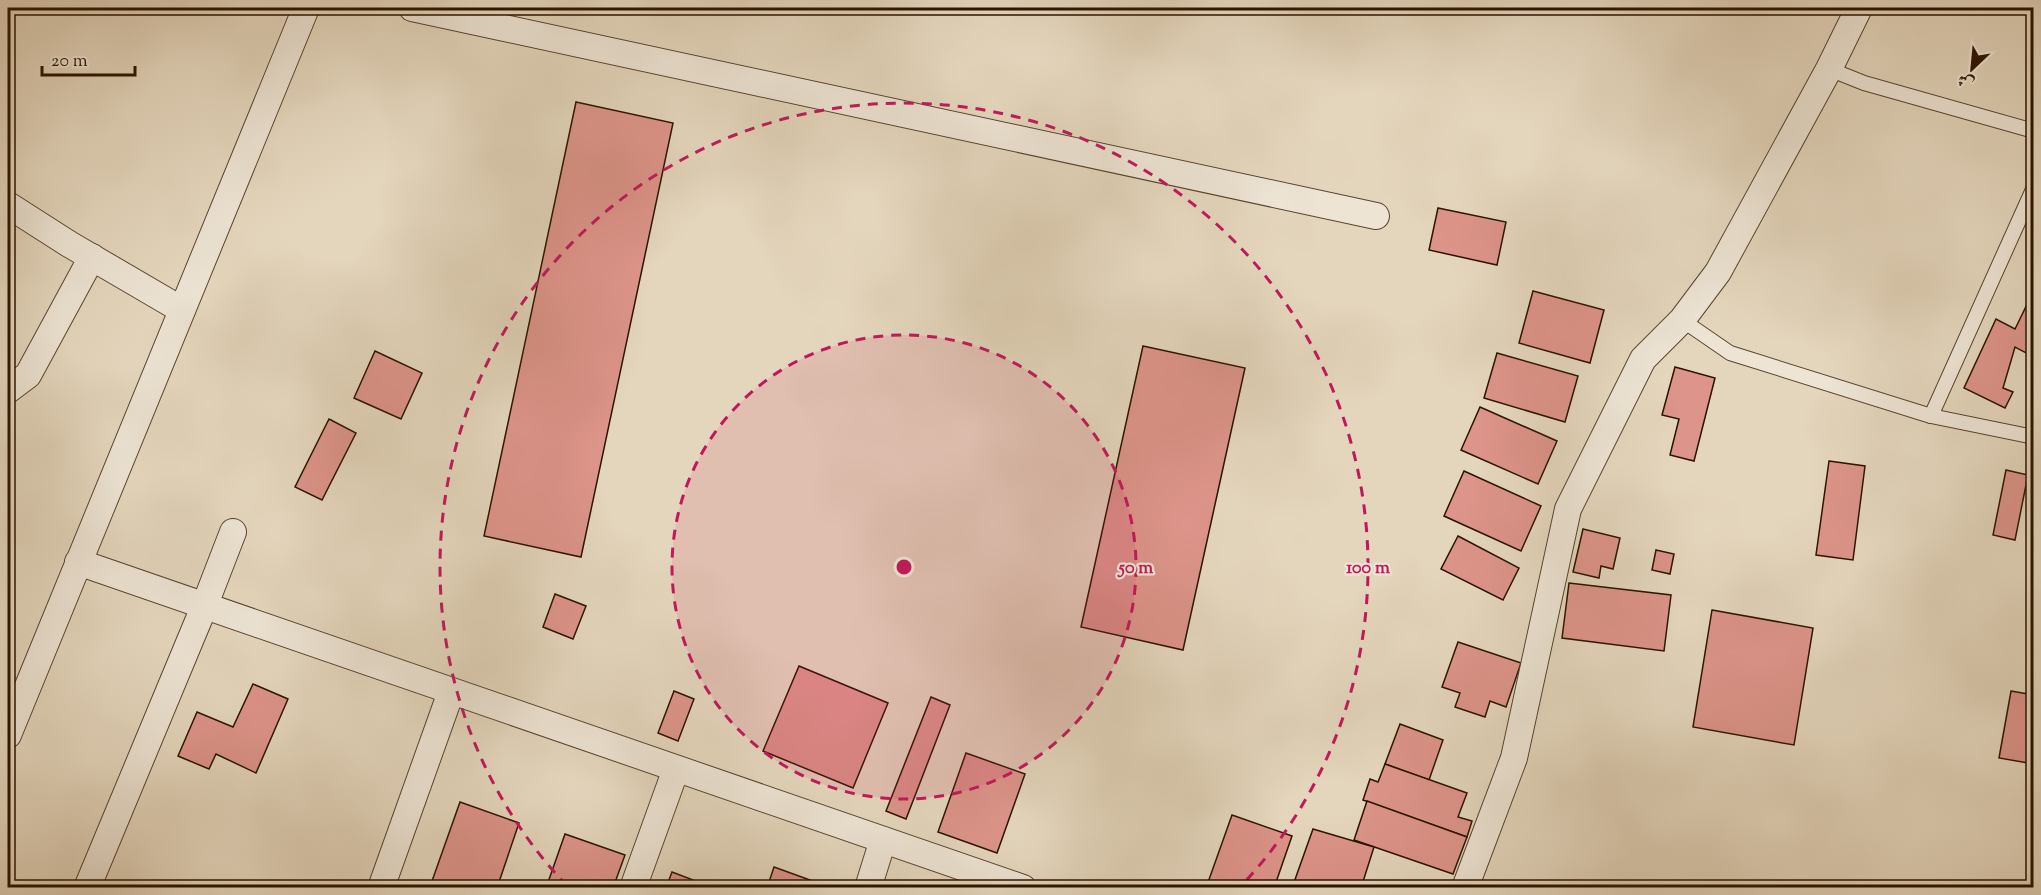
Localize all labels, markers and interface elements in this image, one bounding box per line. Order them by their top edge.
scale bar [42,39,135,77]
north arrow [1942,39,2002,99]
text: 20 m [51,49,88,75]
text: ش [1954,66,1979,94]
text: 50 m [1117,556,1153,582]
text: 100 m [1346,556,1390,582]
centre of rings [894,557,914,577]

